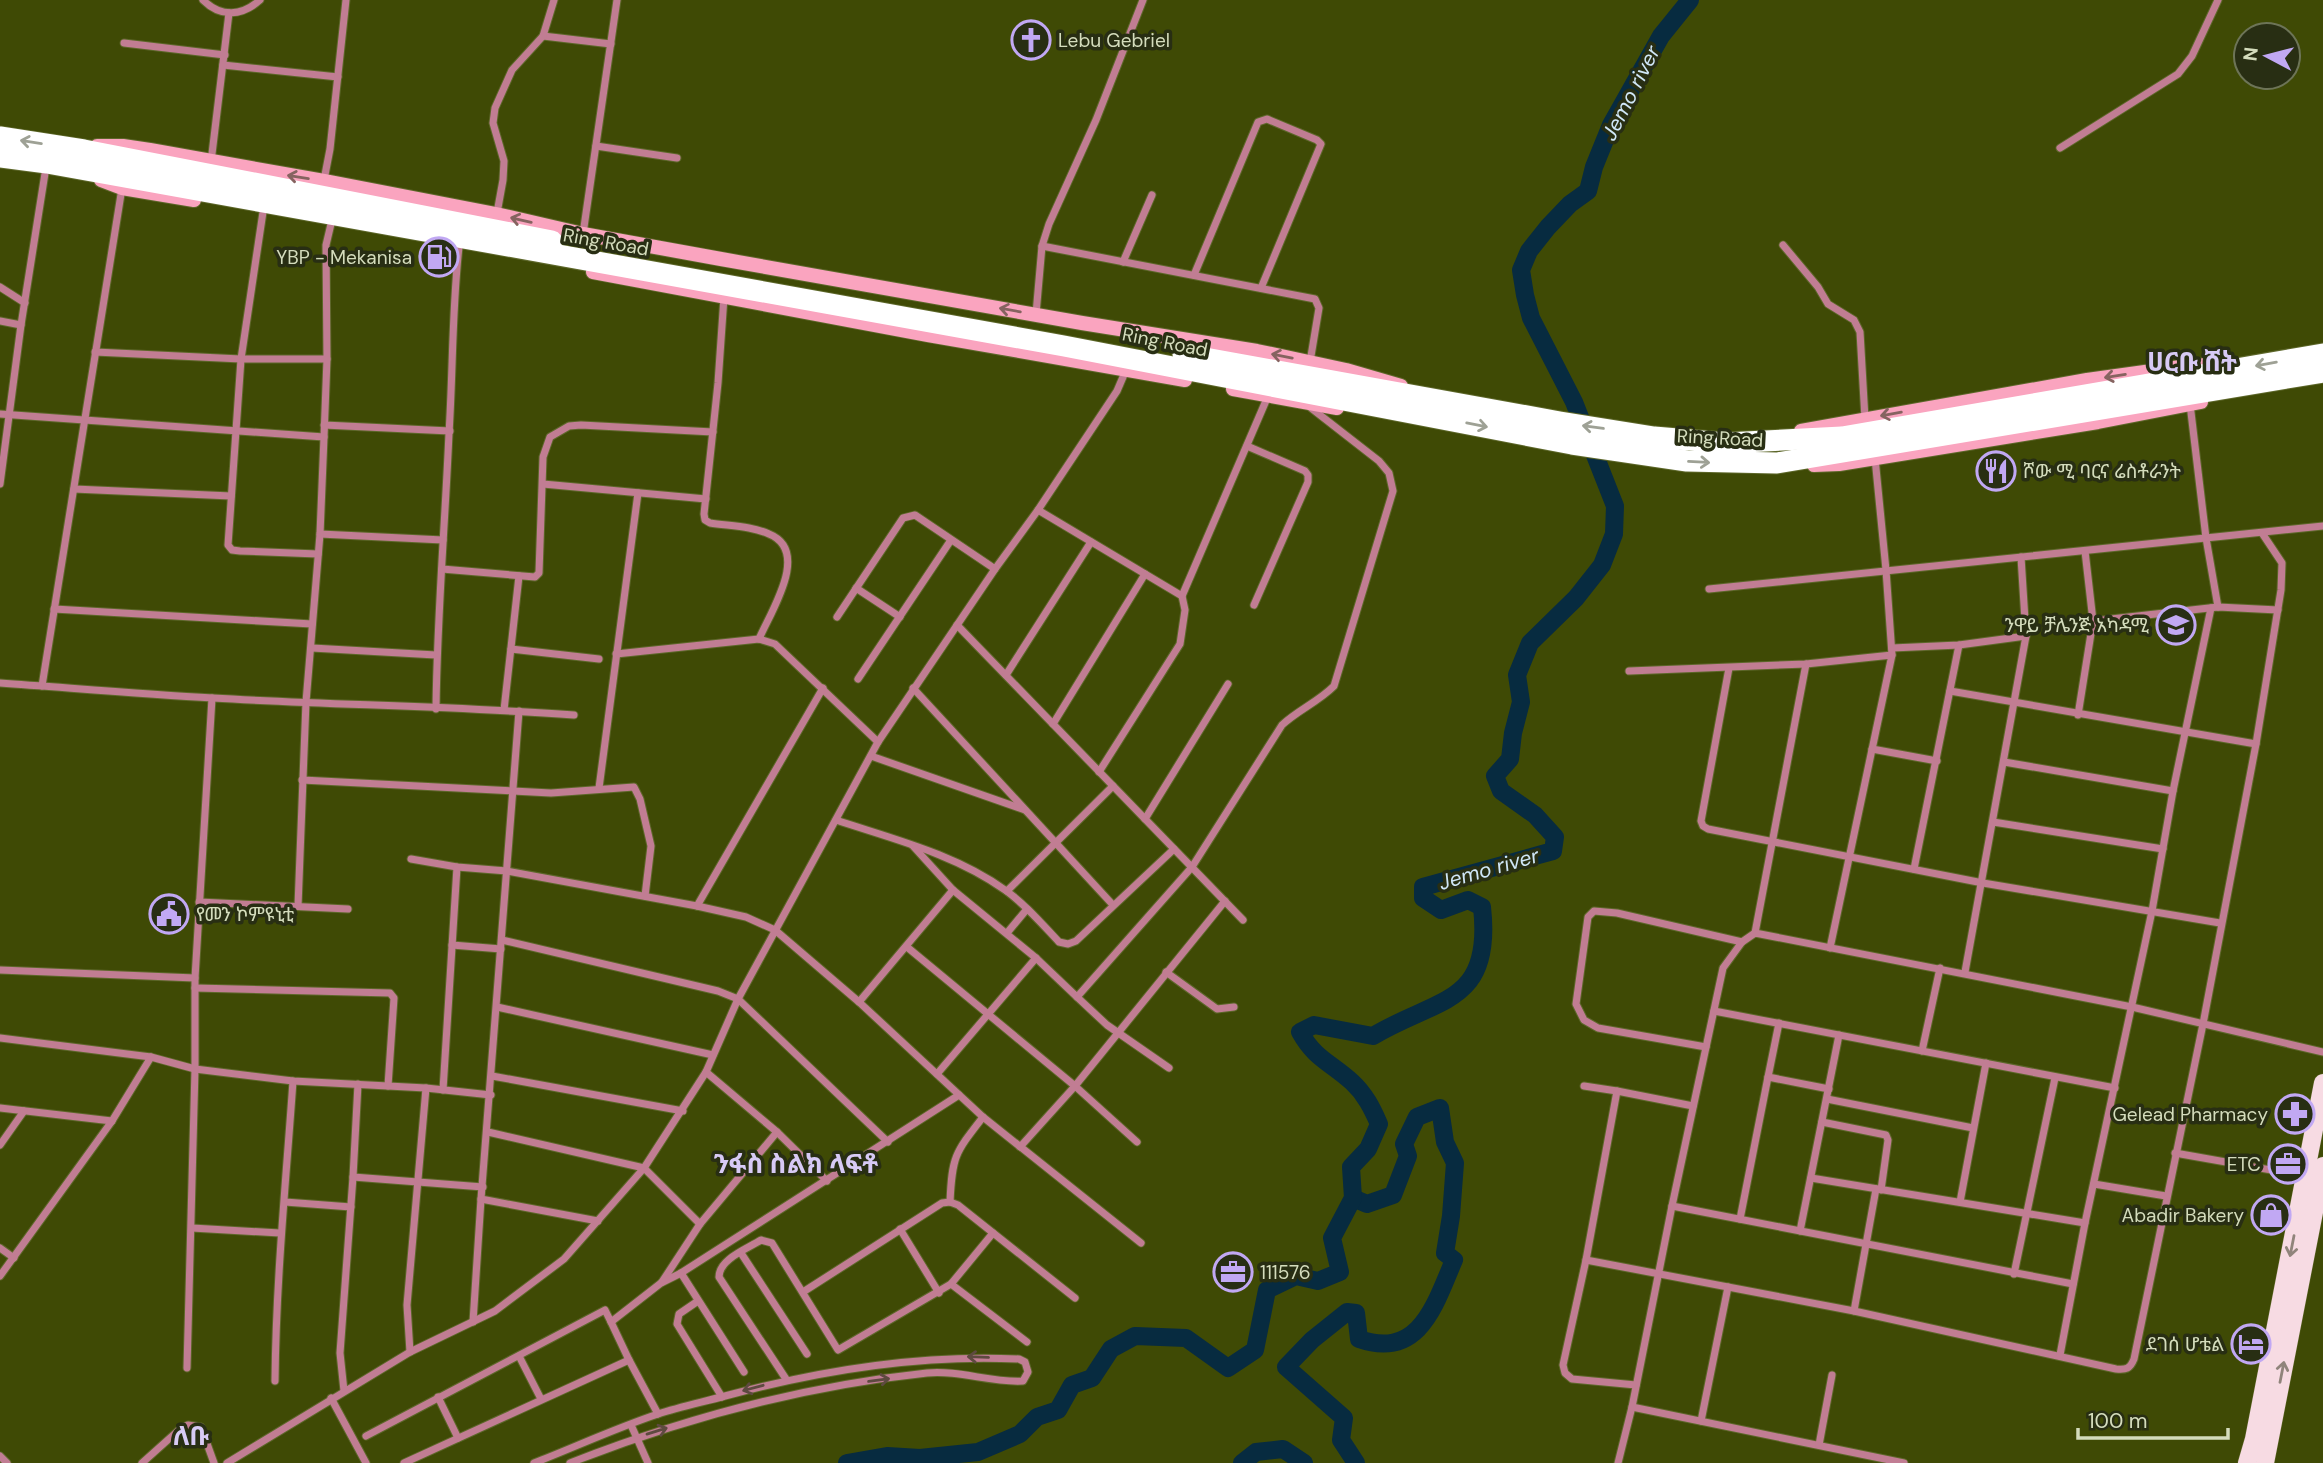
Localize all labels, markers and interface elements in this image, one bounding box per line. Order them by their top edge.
church icon: Lebu Gebriel [1010,19,1052,61]
north arrow [2232,21,2302,91]
place label: Lebu Gebriel [1058,28,1170,53]
water label: Jemo river [1595,40,1667,145]
text: N [2237,46,2264,62]
one-way arrow [20,135,43,148]
one-way arrow [287,170,310,183]
one-way arrow [510,212,533,226]
street label: Ring Road [561,222,651,262]
fuel station icon: YBP - Mekanisa [418,236,460,278]
place label: YBP - Mekanisa [276,245,412,270]
one-way arrow [999,303,1022,316]
street label: Ring Road [1120,321,1210,363]
district label: ሀርቡ ሸት [2147,345,2237,379]
one-way arrow [1271,349,1294,362]
one-way arrow [2255,358,2278,371]
one-way arrow [2104,370,2127,383]
one-way arrow [1880,408,1902,421]
one-way arrow [1465,419,1488,433]
one-way arrow [1582,420,1605,433]
street label: Ring Road [1676,423,1764,453]
restaurant icon: ሾው ሚ ባርና ሬስቶራንት [1975,450,2017,492]
one-way arrow [1687,455,1710,468]
place label: ሾው ሚ ባርና ሬስቶራንት [2023,459,2182,484]
school or university icon: ንዋይ ቻሌንጅ አካዳሚ [2155,604,2197,646]
place label: ንዋይ ቻሌንጅ አካዳሚ [2005,613,2149,638]
water label: Jemo river [1436,841,1543,897]
public building icon: የመን ኮምዩኒቲ [148,893,190,935]
place label: የመን ኮምዩኒቲ [196,902,295,927]
pharmacy icon: Gelead Pharmacy [2274,1093,2316,1135]
place label: Gelead Pharmacy [2112,1102,2268,1127]
office icon: ETC [2267,1143,2309,1185]
district label: ንፋስ ስልክ ላፍቶ [714,1147,878,1181]
place label: ETC [2227,1152,2261,1177]
shop icon: Abadir Bakery [2250,1194,2292,1236]
place label: Abadir Bakery [2122,1203,2244,1228]
one-way arrow [2284,1234,2298,1257]
office icon: 111576 [1212,1251,1254,1293]
place label: 111576 [1260,1260,1311,1285]
hotel icon: ደገሰ ሆቴል [2230,1323,2272,1365]
place label: ደገሰ ሆቴል [2146,1332,2224,1357]
one-way arrow [967,1351,990,1364]
one-way arrow [2276,1361,2290,1384]
one-way arrow [867,1373,889,1386]
one-way arrow [742,1382,765,1395]
scale bar [2078,1396,2228,1440]
text: 100 m [2088,1407,2148,1435]
district label: ለቡ [173,1419,209,1453]
one-way arrow [646,1424,668,1437]

